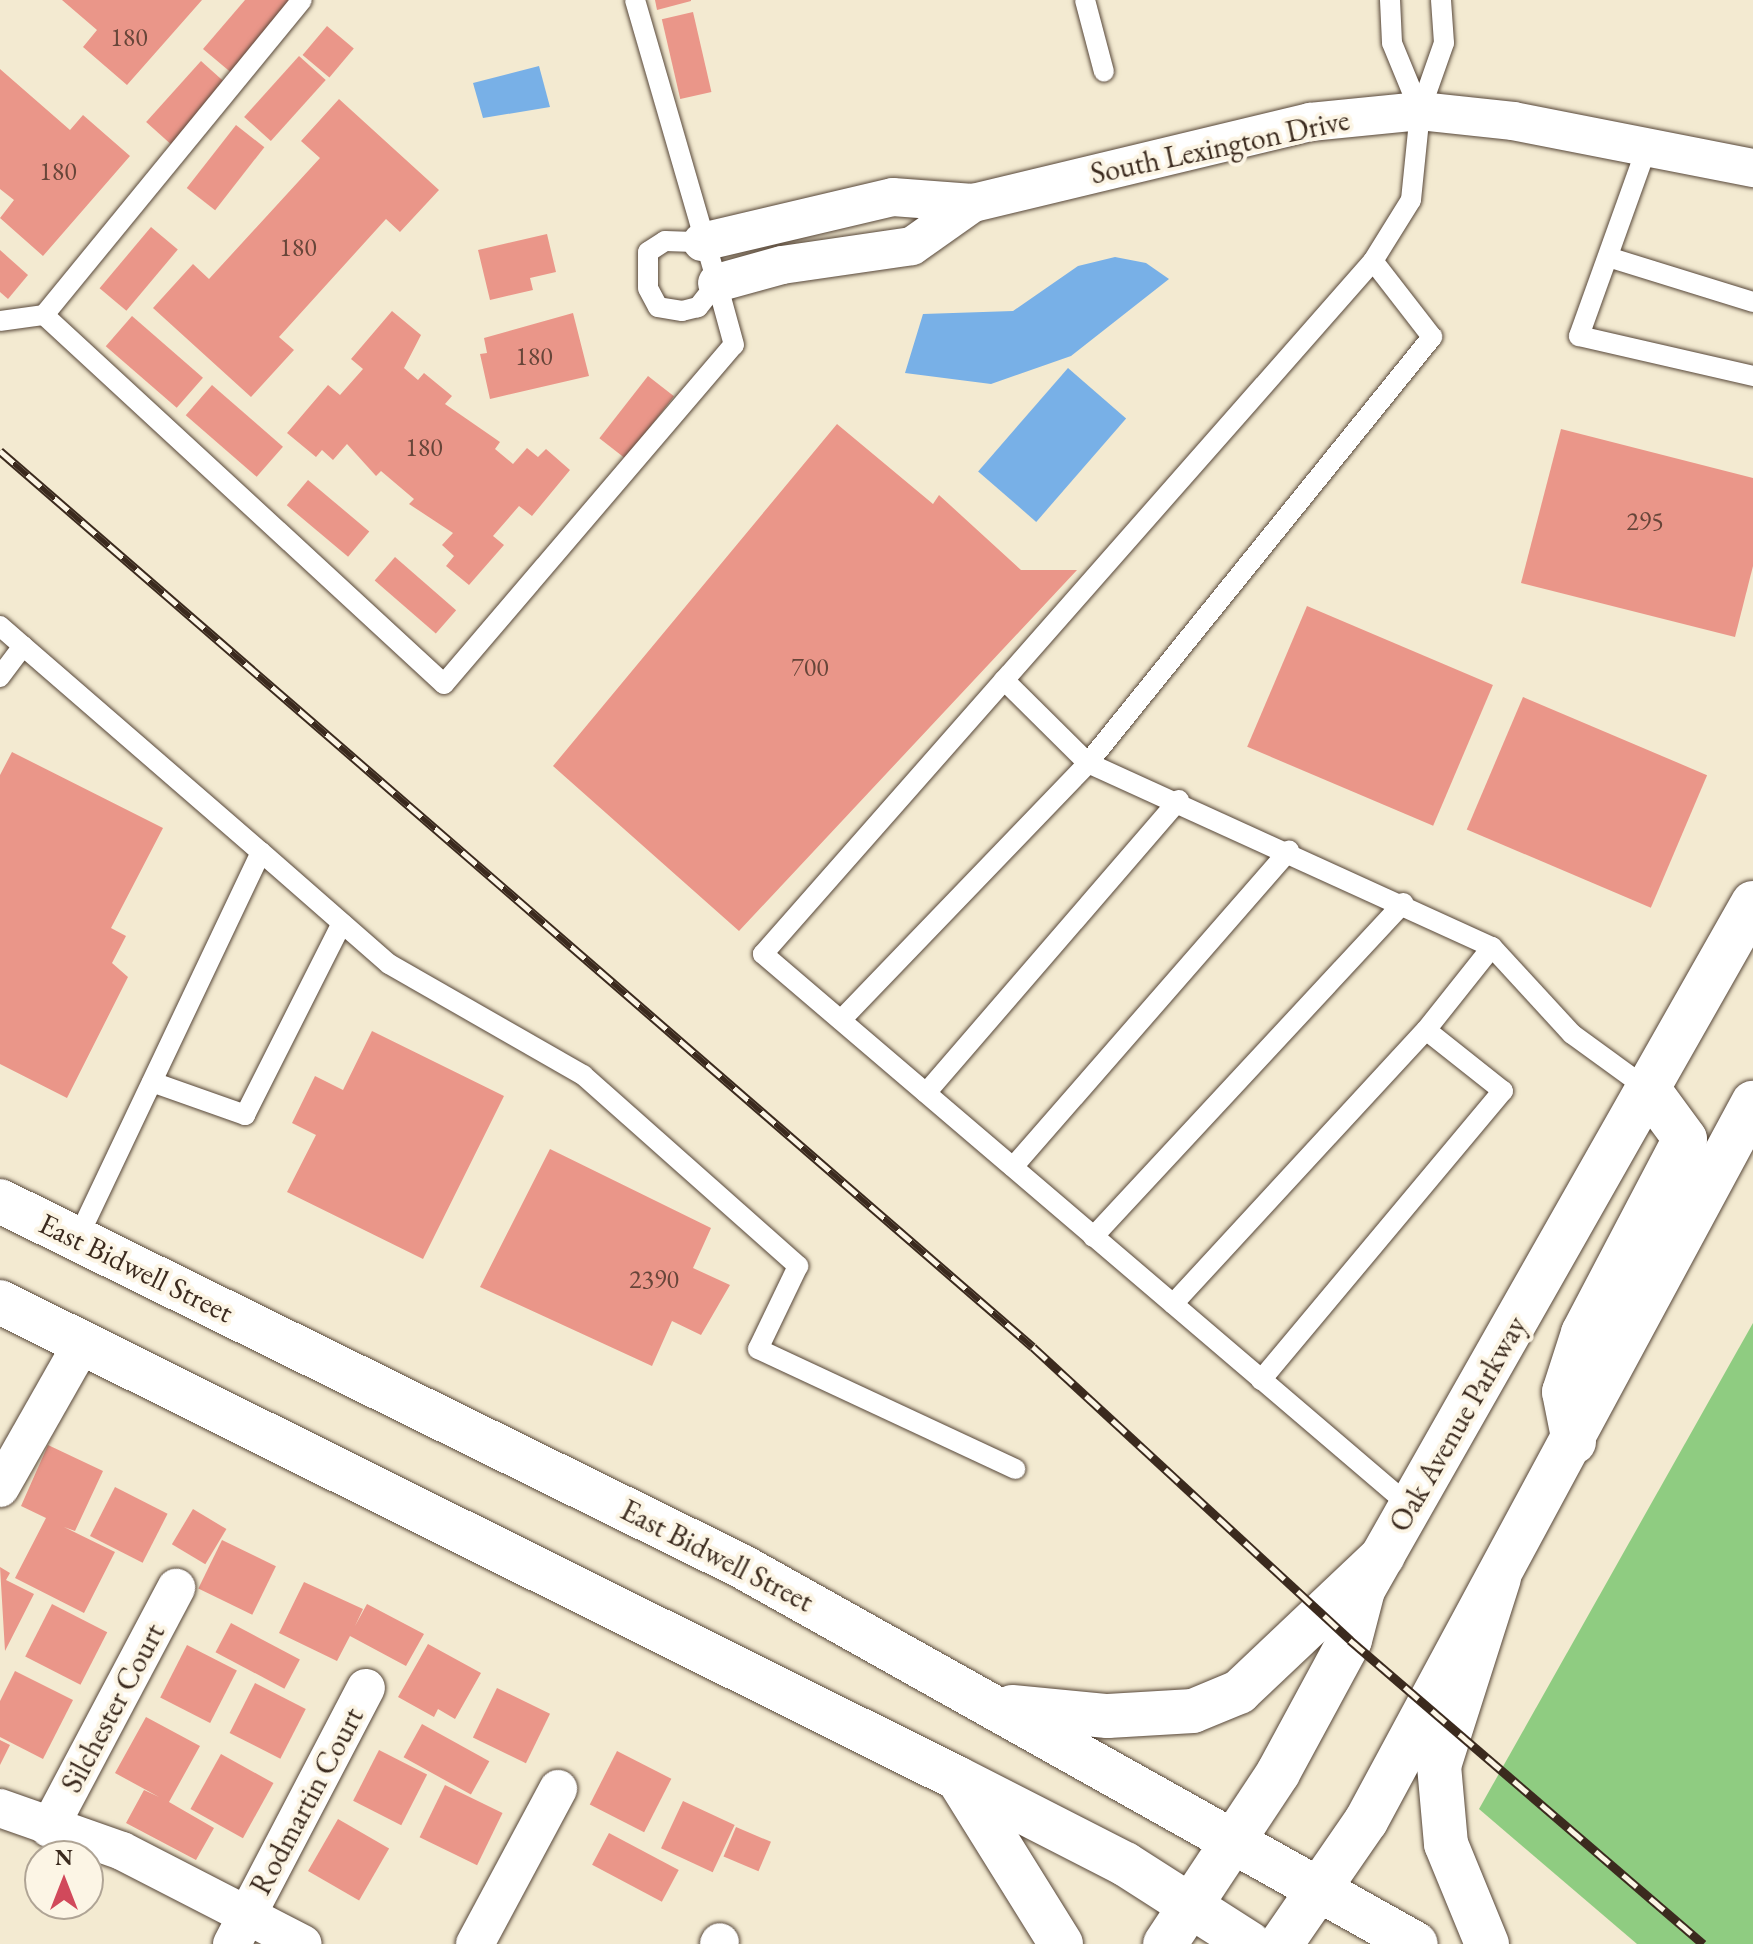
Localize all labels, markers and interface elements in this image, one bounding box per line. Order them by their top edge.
house number: 180 [110,22,148,54]
street label: South Lexington Drive [1087,102,1353,192]
house number: 180 [39,156,77,188]
house number: 180 [279,232,317,264]
house number: 180 [515,341,553,373]
house number: 180 [405,432,443,464]
house number: 295 [1626,506,1664,538]
house number: 700 [791,652,829,684]
street label: East Bidwell Street [33,1206,239,1330]
house number: 2390 [629,1264,679,1296]
street label: Oak Avenue Parkway [1382,1310,1534,1538]
street label: East Bidwell Street [615,1492,819,1620]
street label: Silchester Court [53,1617,173,1799]
street label: Rodmartin Court [243,1701,371,1901]
north arrow [24,1840,104,1920]
text: N [55,1843,73,1872]

